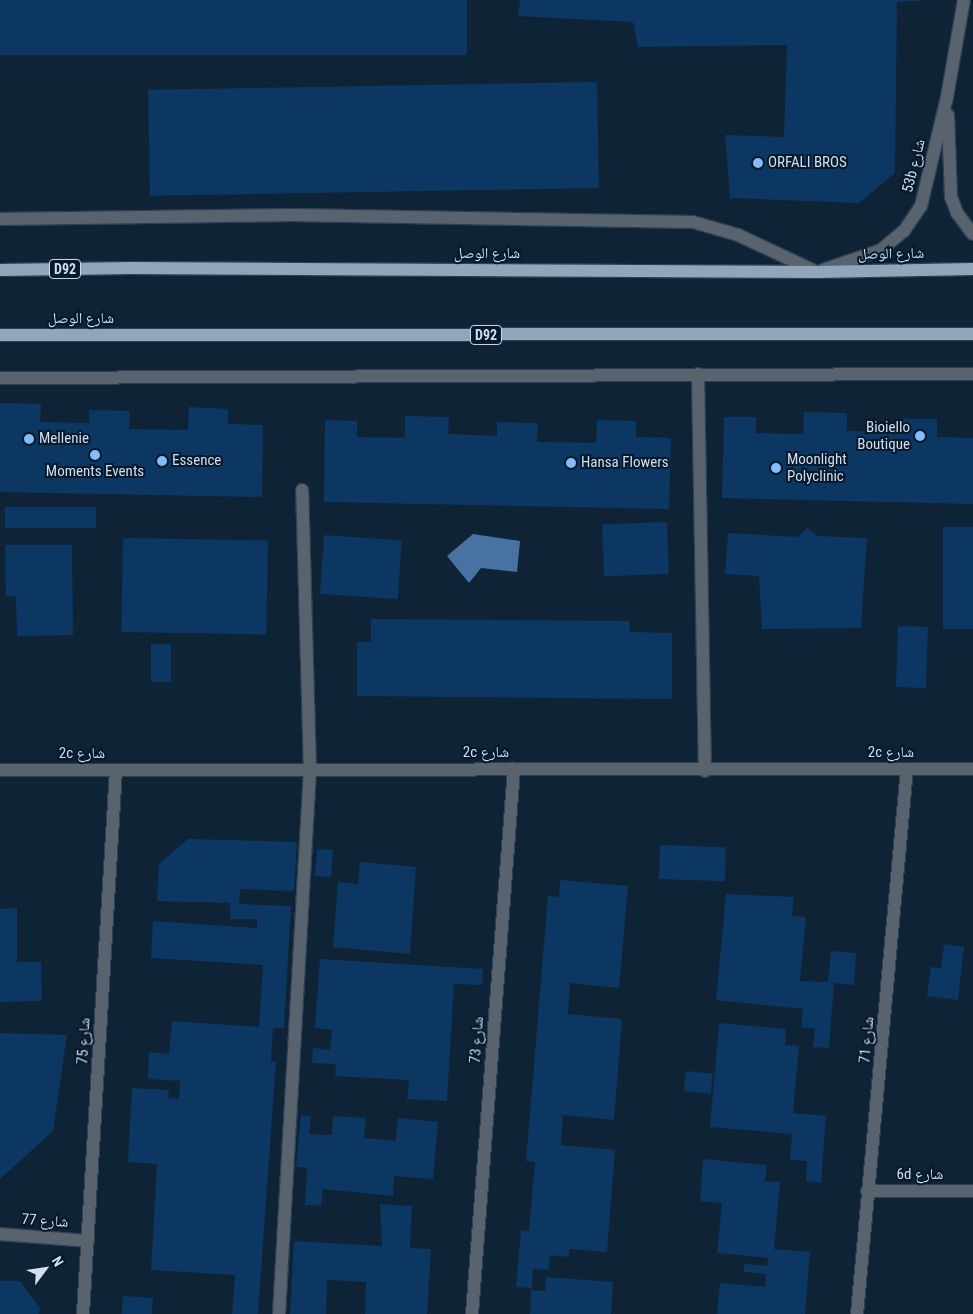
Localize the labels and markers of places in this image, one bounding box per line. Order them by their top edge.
place label: ORFALI BROS [768,154,847,172]
marker: ORFALI BROS [752,157,764,169]
place label: Bioiello Boutique [857,418,910,453]
place label: Mellenie [39,430,89,448]
marker: Bioiello Boutique [914,430,926,442]
marker: Mellenie [23,433,35,445]
marker: Moments Events [89,449,101,461]
place label: Moonlight Polyclinic [787,450,847,485]
place label: Essence [172,452,221,470]
place label: Hansa Flowers [581,454,669,472]
marker: Essence [156,455,168,467]
marker: Hansa Flowers [565,457,577,469]
marker: Moonlight Polyclinic [769,461,783,475]
place label: Moments Events [46,463,144,481]

